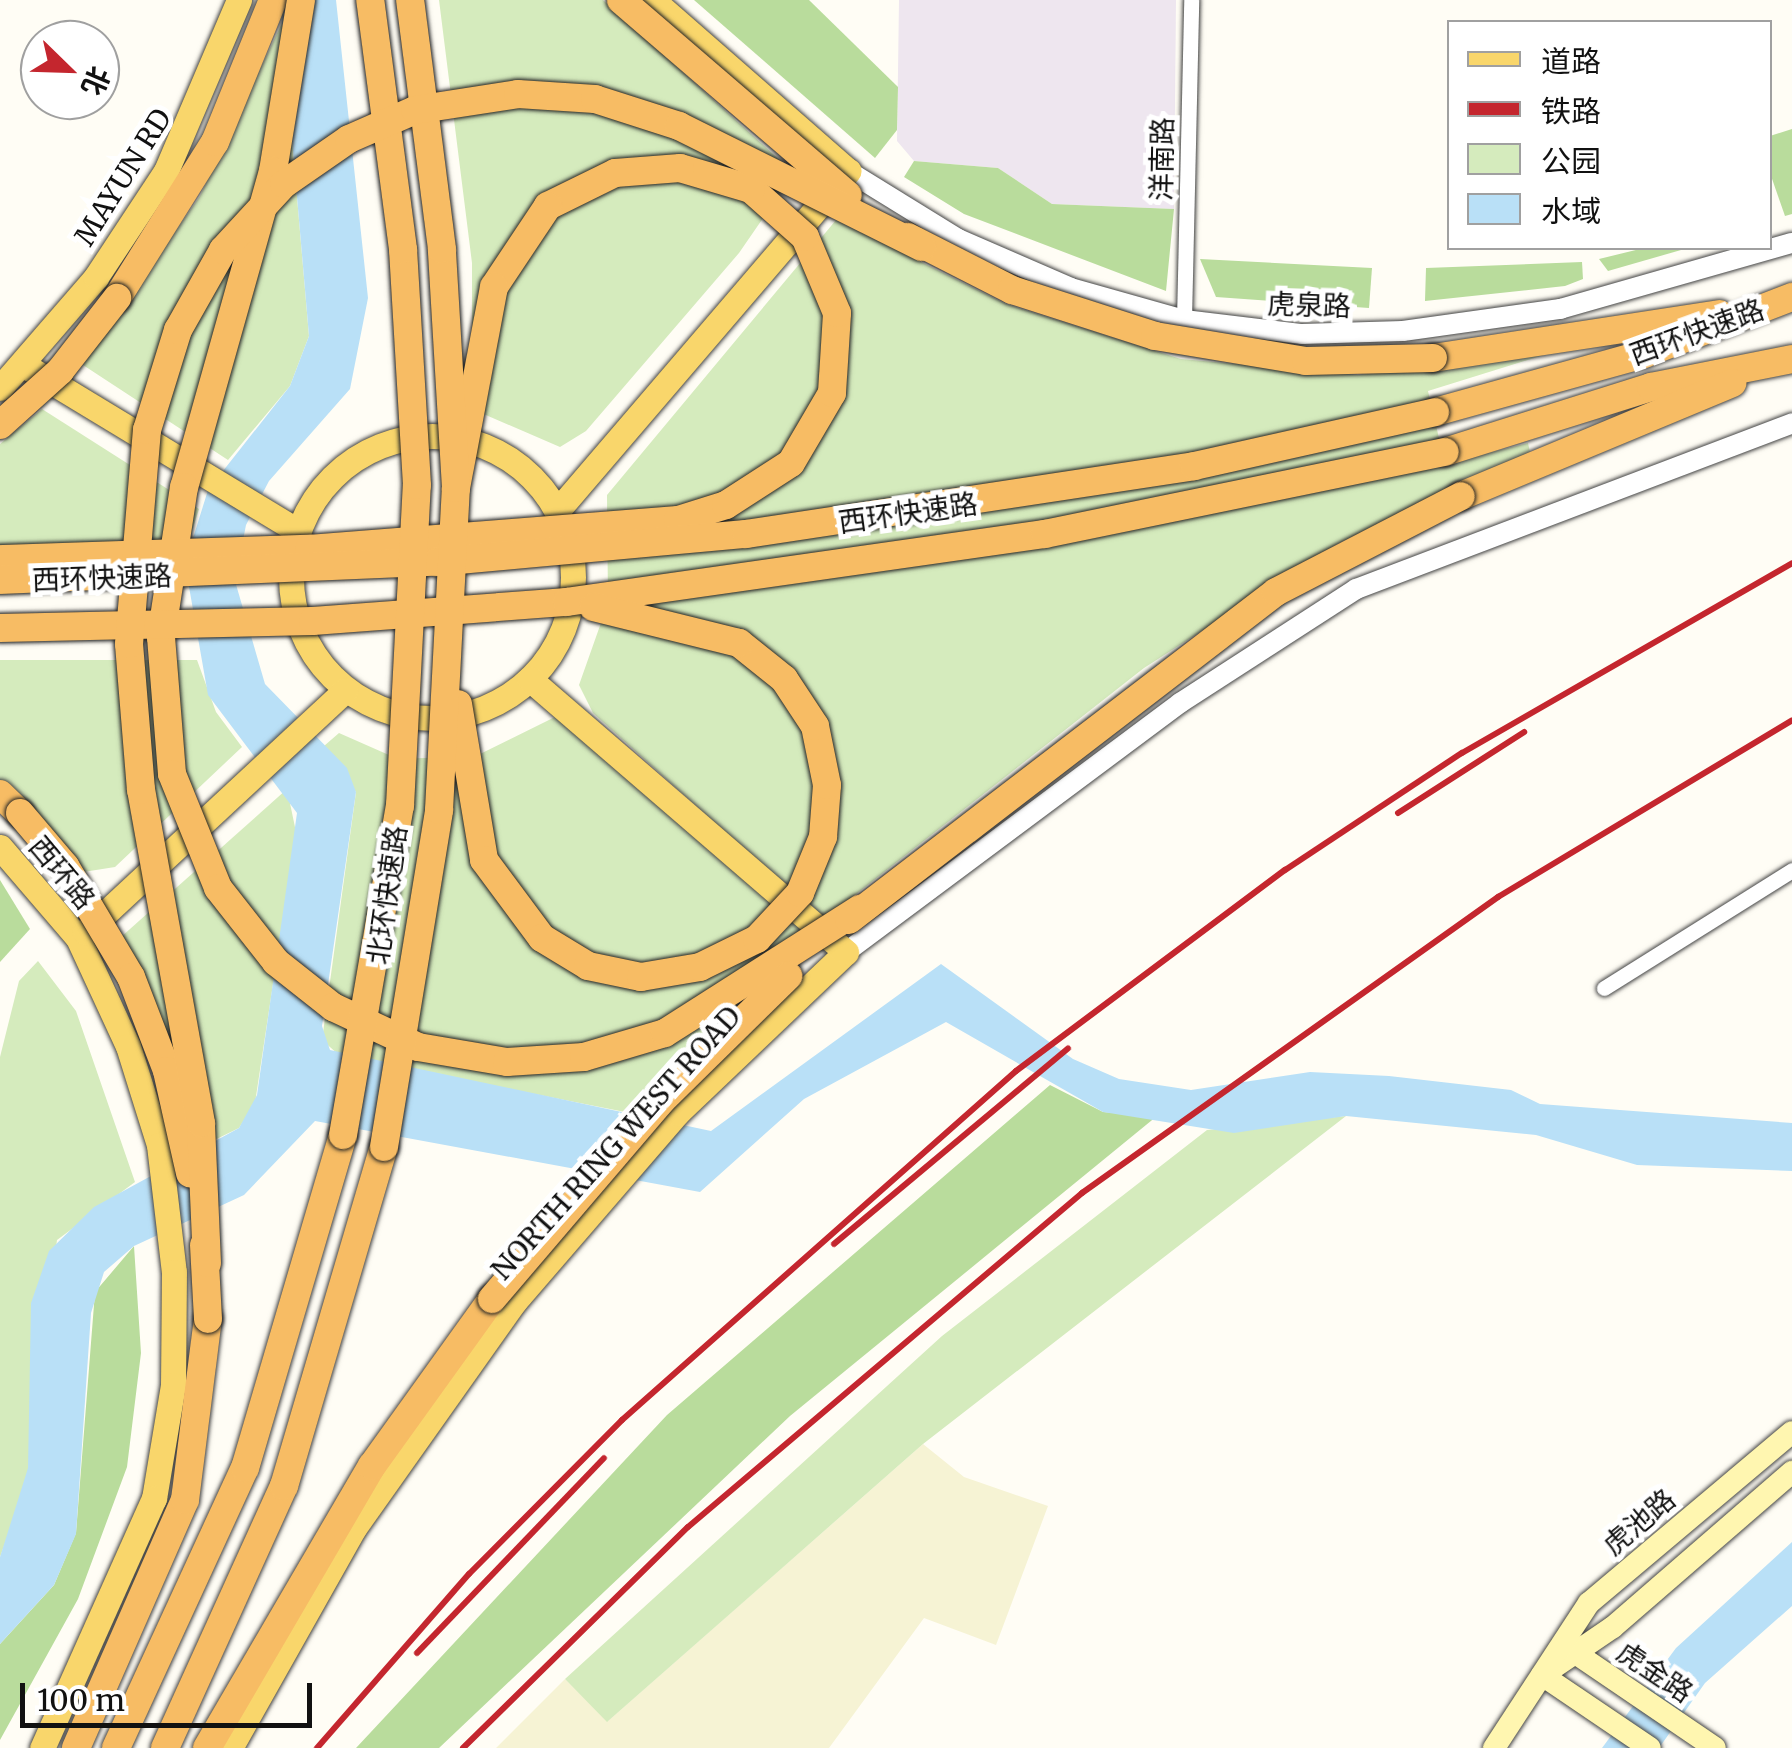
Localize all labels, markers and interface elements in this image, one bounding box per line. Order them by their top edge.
north arrow [20,20,120,120]
legend [1447,20,1772,250]
text: 道路 [1541,42,1601,80]
text: 北 [74,61,118,101]
text: 铁路 [1541,92,1601,130]
street label: MAYUN RD [68,102,178,252]
street label: 洋南路 [1144,117,1180,201]
text: 公园 [1541,142,1601,180]
text: 水域 [1541,192,1601,230]
street label: 虎泉路 [1266,287,1352,323]
street label: 西环快速路 [1625,292,1769,372]
street label: 西环快速路 [836,487,980,539]
street label: 西环快速路 [31,559,173,597]
street label: 北环快速路 [361,823,413,967]
street label: 西环路 [22,830,102,916]
street label: NORTH RING WEST ROAD [485,1000,747,1286]
street label: 虎池路 [1596,1482,1682,1562]
street label: 虎金路 [1611,1635,1699,1709]
scale bar [25,1663,318,1725]
text: 100 m [37,1681,125,1719]

